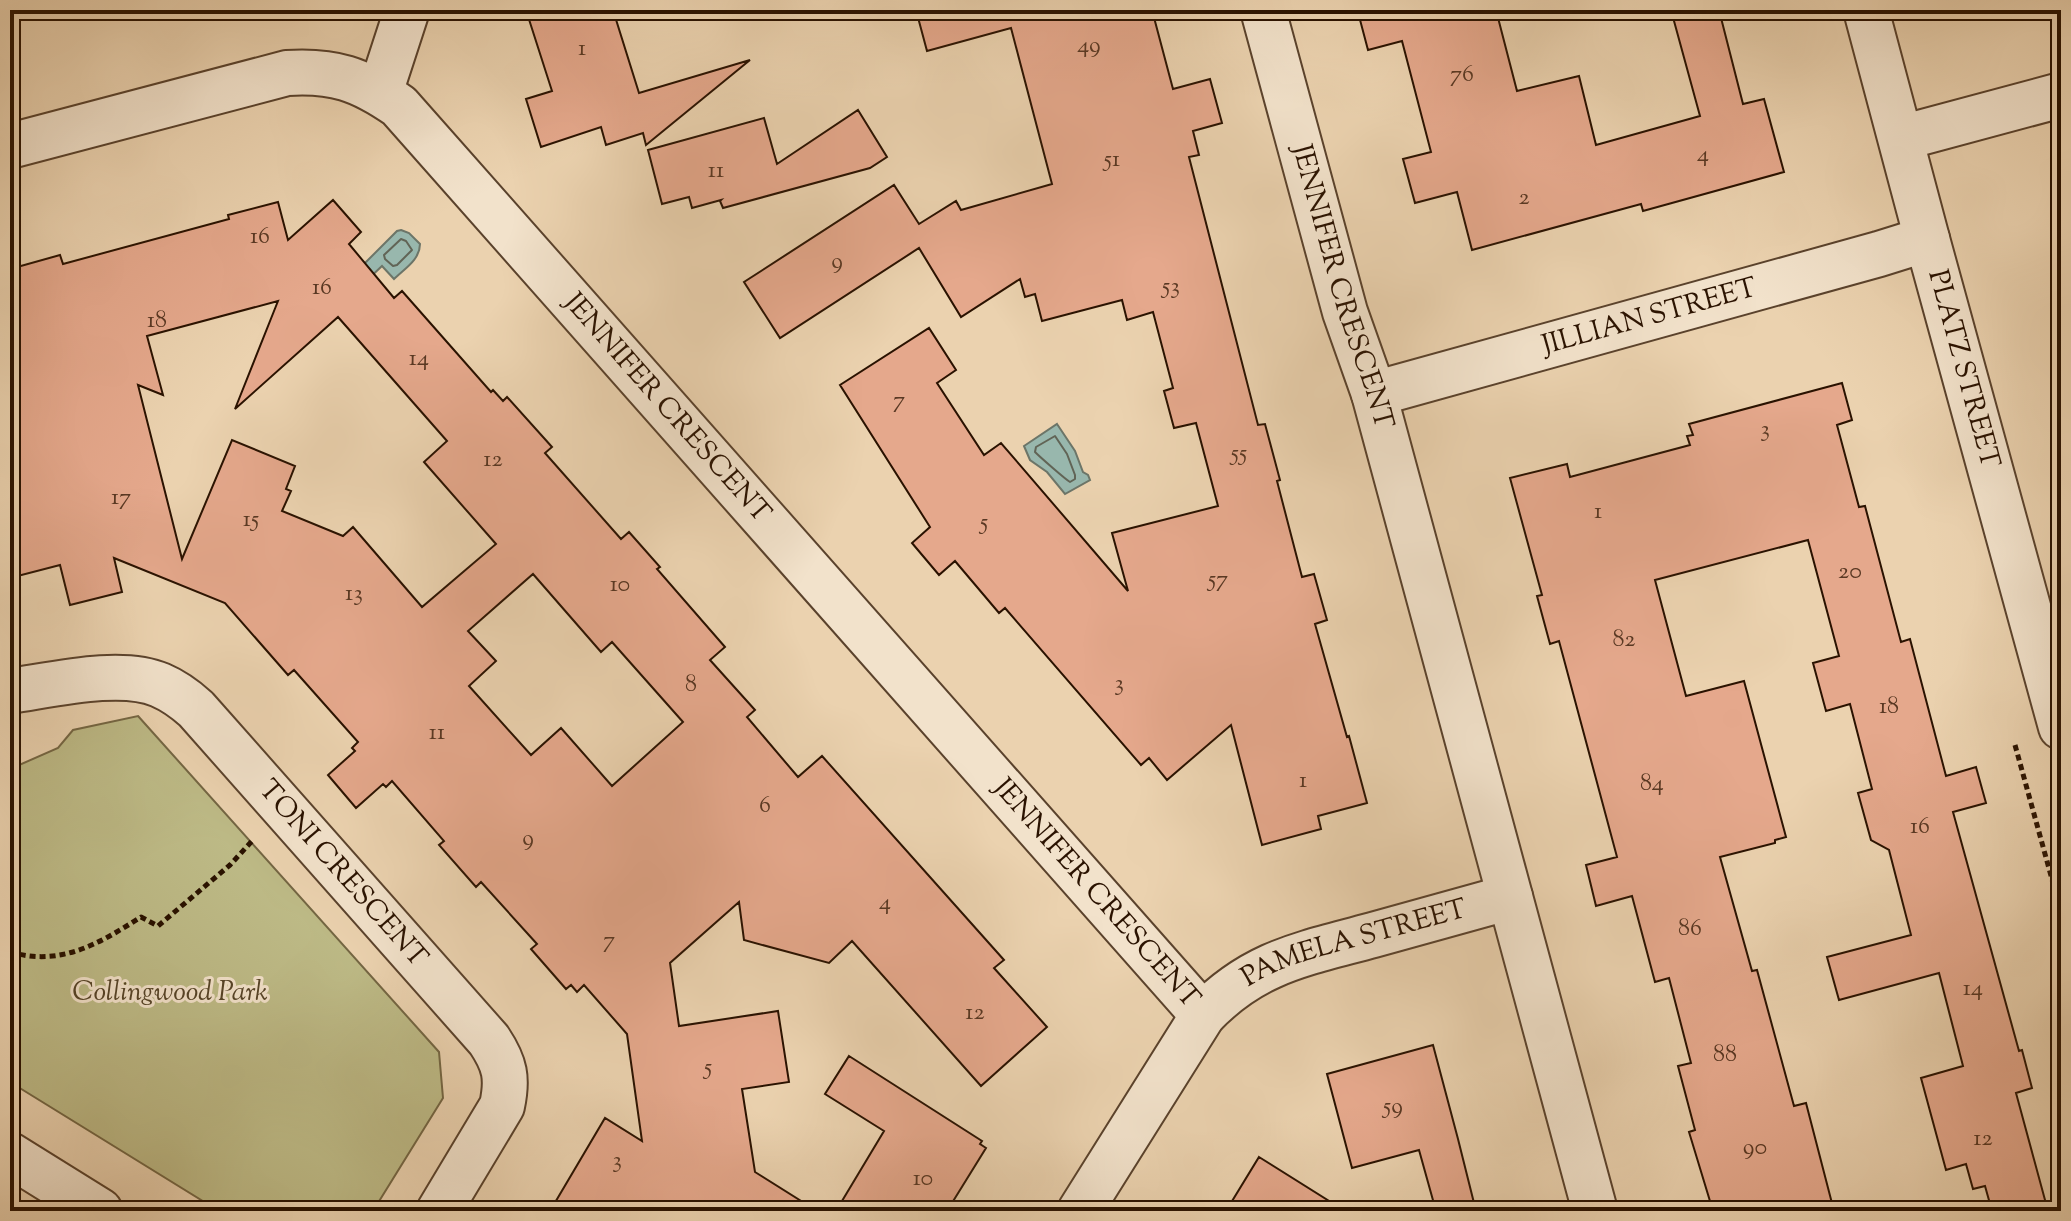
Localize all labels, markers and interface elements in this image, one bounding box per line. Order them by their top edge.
house number: 49 [1077,29,1101,63]
house number: 1 [578,32,586,66]
house number: 76 [1450,58,1474,92]
street label: JENNIFER CRESCENT [1280,138,1403,434]
house number: 4 [1697,138,1709,172]
house number: 51 [1102,143,1120,177]
house number: 11 [708,154,724,188]
house number: 2 [1518,181,1530,215]
house number: 16 [250,220,270,254]
house number: 9 [831,245,843,279]
street label: PLATZ STREET [1916,265,2009,473]
street label: JILLIAN STREET [1536,269,1762,367]
house number: 53 [1160,270,1180,304]
house number: 16 [312,271,332,305]
street label: JENNIFER CRESCENT [552,283,780,533]
house number: 18 [147,304,167,338]
house number: 14 [409,342,429,376]
house number: 7 [893,384,905,418]
house number: 3 [1760,413,1770,447]
house number: 55 [1229,437,1247,471]
house number: 12 [483,443,503,477]
house number: 17 [111,481,131,515]
house number: 1 [1594,495,1602,529]
house number: 15 [243,503,259,537]
house number: 5 [978,506,988,540]
house number: 20 [1838,555,1862,589]
house number: 57 [1206,563,1228,597]
house number: 10 [610,568,630,602]
house number: 13 [345,577,363,611]
house number: 82 [1613,623,1636,657]
house number: 3 [1114,667,1124,701]
house number: 8 [685,668,697,702]
house number: 18 [1879,690,1899,724]
house number: 11 [429,716,445,750]
house number: 1 [1299,764,1307,798]
house number: 84 [1640,767,1664,801]
street label: JENNIFER CRESCENT [982,769,1209,1018]
street label: TONI CRESCENT [248,772,437,977]
house number: 6 [759,789,771,823]
house number: 16 [1910,810,1930,844]
house number: 9 [522,822,534,856]
house number: 4 [879,886,891,920]
street label: PAMELA STREET [1234,890,1472,998]
house number: 86 [1678,912,1702,946]
house number: 7 [603,924,615,958]
house number: 14 [1963,972,1983,1006]
park label: Collingwood Park [72,973,268,1013]
house number: 12 [965,996,985,1030]
house number: 88 [1713,1038,1737,1072]
house number: 5 [702,1051,712,1085]
house number: 59 [1381,1090,1403,1124]
house number: 12 [1973,1122,1993,1156]
house number: 90 [1743,1131,1767,1165]
house number: 3 [612,1144,622,1178]
house number: 10 [913,1162,933,1196]

